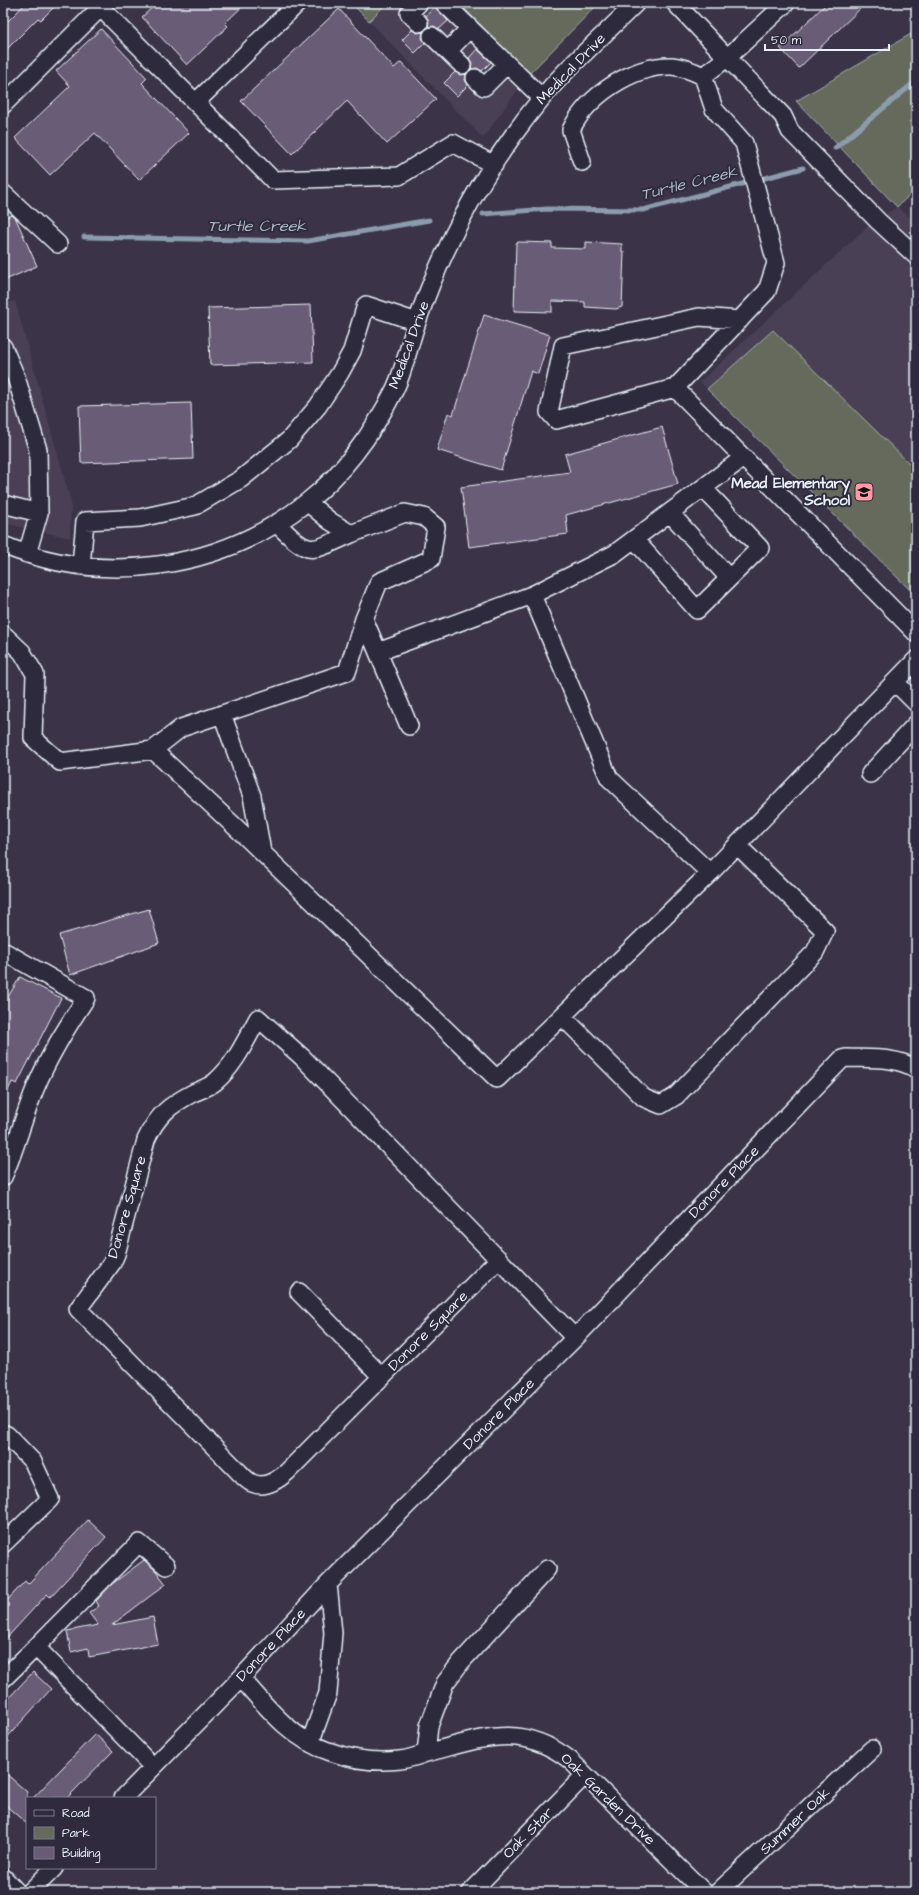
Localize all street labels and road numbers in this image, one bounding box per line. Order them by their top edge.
street label: Medical Drive [531,29,611,109]
street label: Medical Drive [383,298,435,392]
street label: Donore Place [684,1141,764,1223]
street label: Donore Square [102,1153,152,1261]
street label: Donore Square [383,1286,473,1376]
street label: Donore Place [458,1373,540,1455]
street label: Donore Place [231,1604,311,1686]
street label: Oak Garden Drive [556,1748,660,1850]
street label: Summer Oak [755,1783,835,1859]
street label: Oak Star [498,1803,558,1863]

